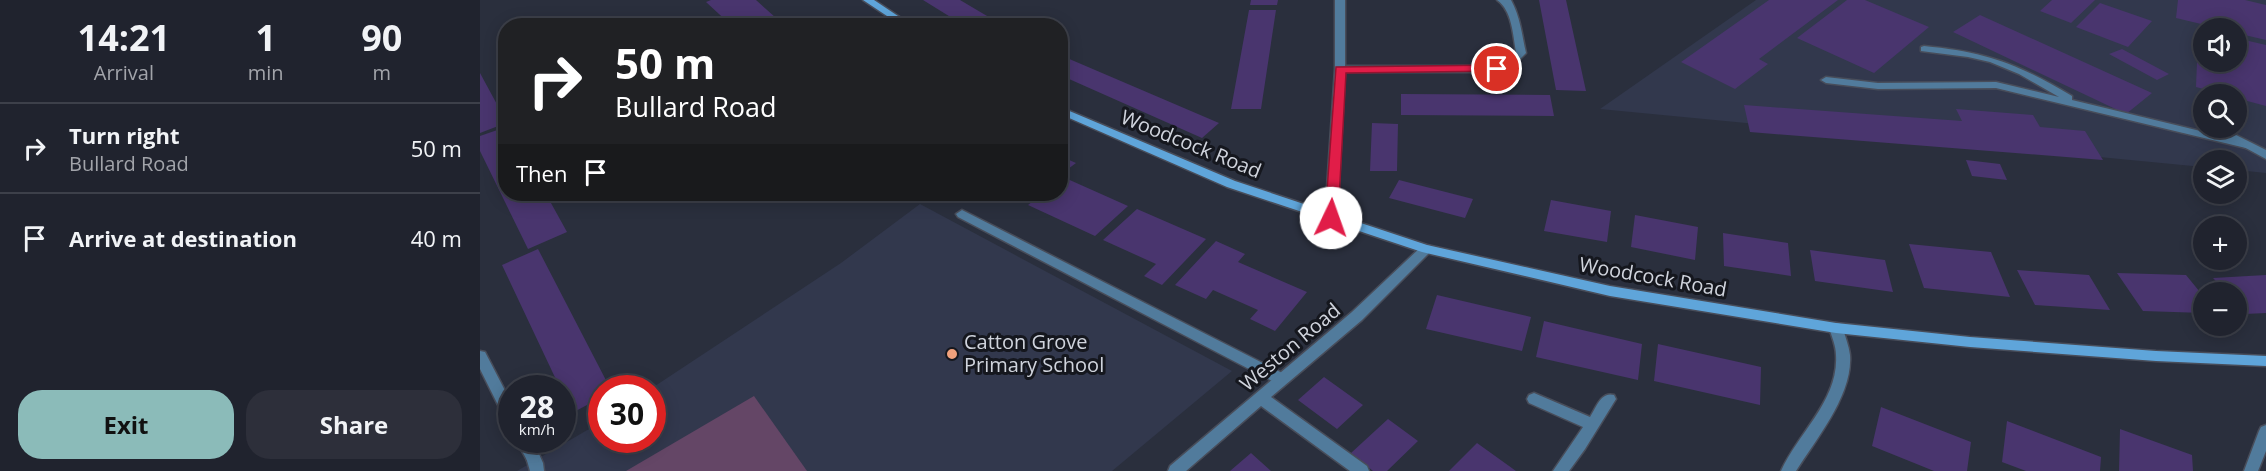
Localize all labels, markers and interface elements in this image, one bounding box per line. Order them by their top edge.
text: 14:21 [78,13,170,62]
text: 1 [255,13,276,62]
text: 90 [361,13,402,62]
map controls [2193,18,2247,336]
button: sound [2193,18,2247,72]
text: 50 m [615,34,715,91]
icon: right [516,42,594,120]
pin [1471,43,1522,94]
icon: arrive [1480,52,1513,85]
text: Arrival [94,59,154,86]
text: min [248,59,284,86]
text: m [373,59,391,86]
button: search [2193,84,2247,138]
text: Bullard Road [615,88,777,125]
street label: Woodcock Road [1117,103,1266,184]
text: Turn right [69,120,180,150]
icon: right [18,132,51,165]
text: 50 m [411,133,462,163]
text: Bullard Road [69,150,189,177]
button: layers [2193,150,2247,204]
icon: arrive [579,156,612,189]
text: Then [516,158,567,188]
position arrow [1299,186,1363,250]
button: + [2193,216,2247,270]
icon: arrive [18,222,51,255]
text: Arrive at destination [69,223,297,253]
text: 40 m [411,223,462,253]
street label: Woodcock Road [1577,250,1729,303]
button: − [2193,282,2247,336]
street label: Weston Road [1234,297,1346,397]
place label: Catton Grove Primary School [964,328,1104,378]
marker: Catton Grove Primary School [945,347,959,361]
speed limit sign: 30 [588,375,666,453]
text: 28 [520,386,554,427]
button: Exit [18,390,234,459]
button: Share [246,390,462,459]
text: km/h [519,419,555,439]

